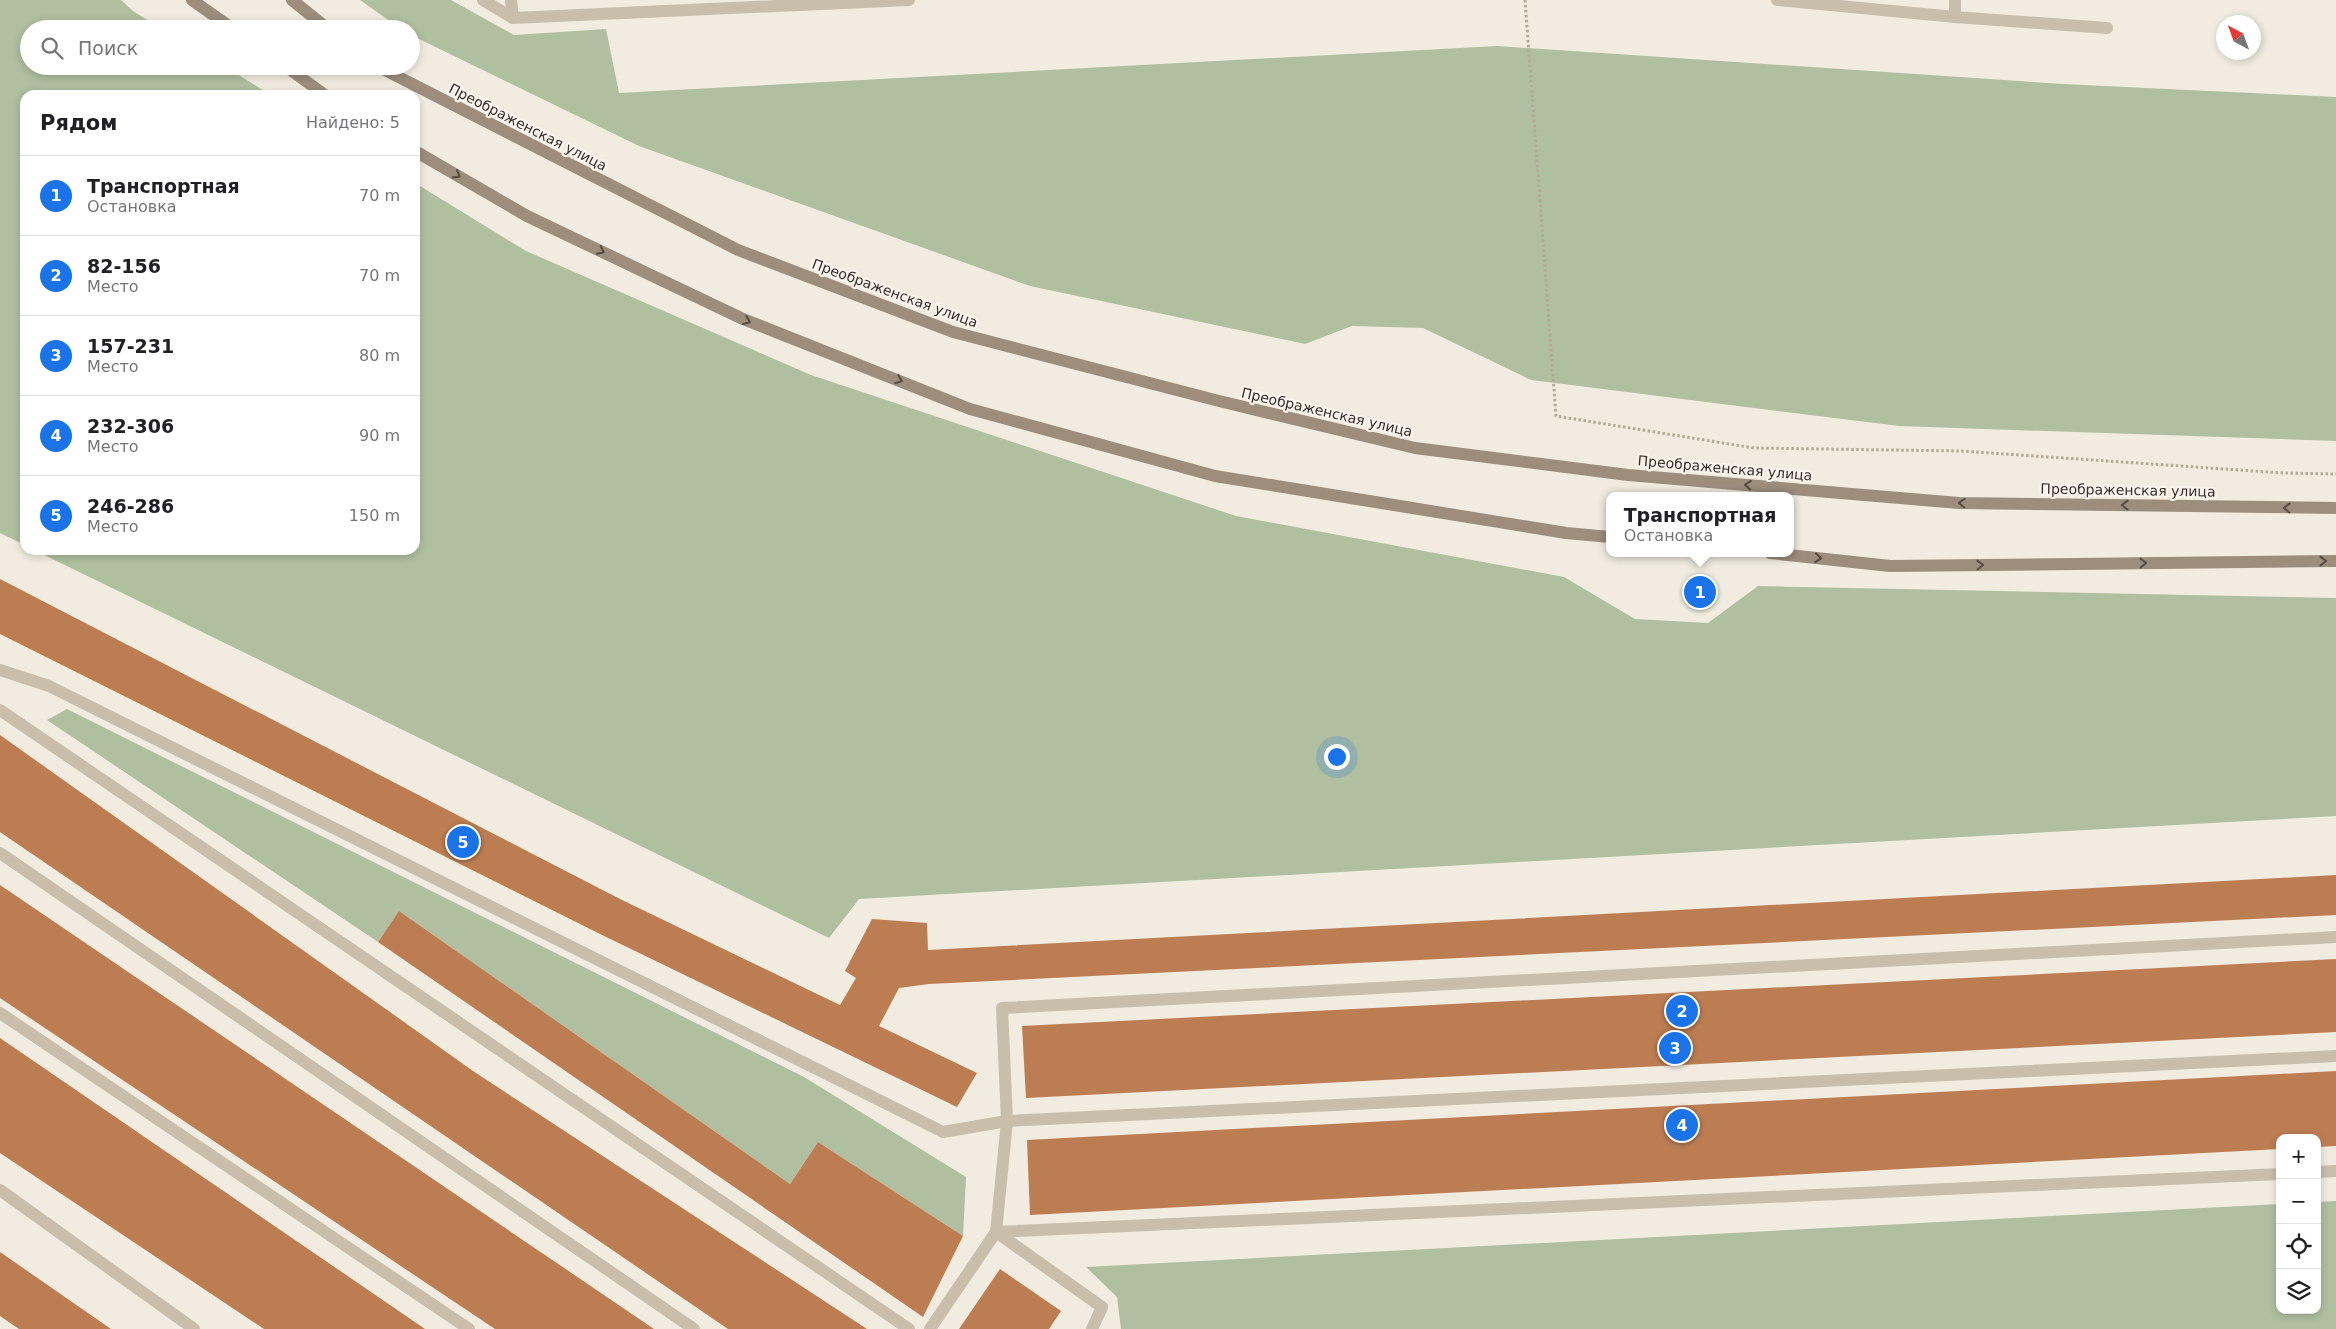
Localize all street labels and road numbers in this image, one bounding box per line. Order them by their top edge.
street label: Преображенская улица [446,80,610,174]
street label: Преображенская улица [810,256,980,330]
street label: Преображенская улица [1240,385,1414,439]
street label: Преображенская улица [1637,452,1813,484]
street label: Преображенская улица [2040,480,2216,500]

